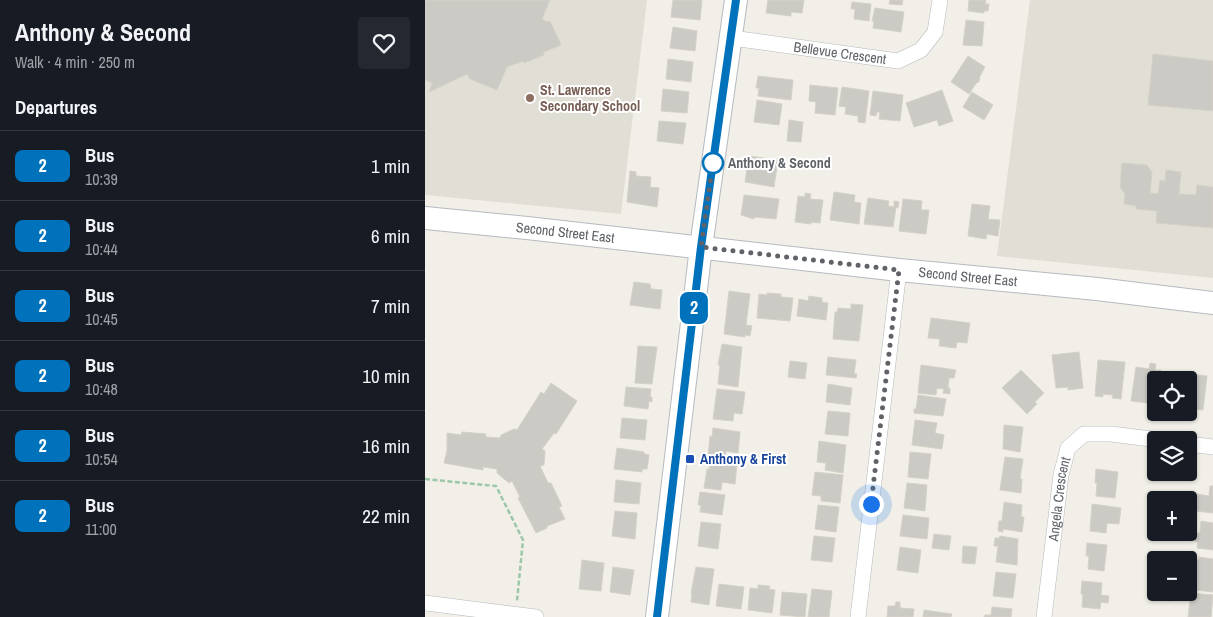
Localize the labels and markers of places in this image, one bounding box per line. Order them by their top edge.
place label: St. Lawrence Secondary School [540,81,640,115]
marker: St. Lawrence Secondary School [524,92,536,104]
marker: Anthony & Second [702,152,724,174]
place label: Anthony & Second [728,154,831,172]
place label: Anthony & First [700,450,786,468]
marker: Anthony & First [684,453,696,465]

